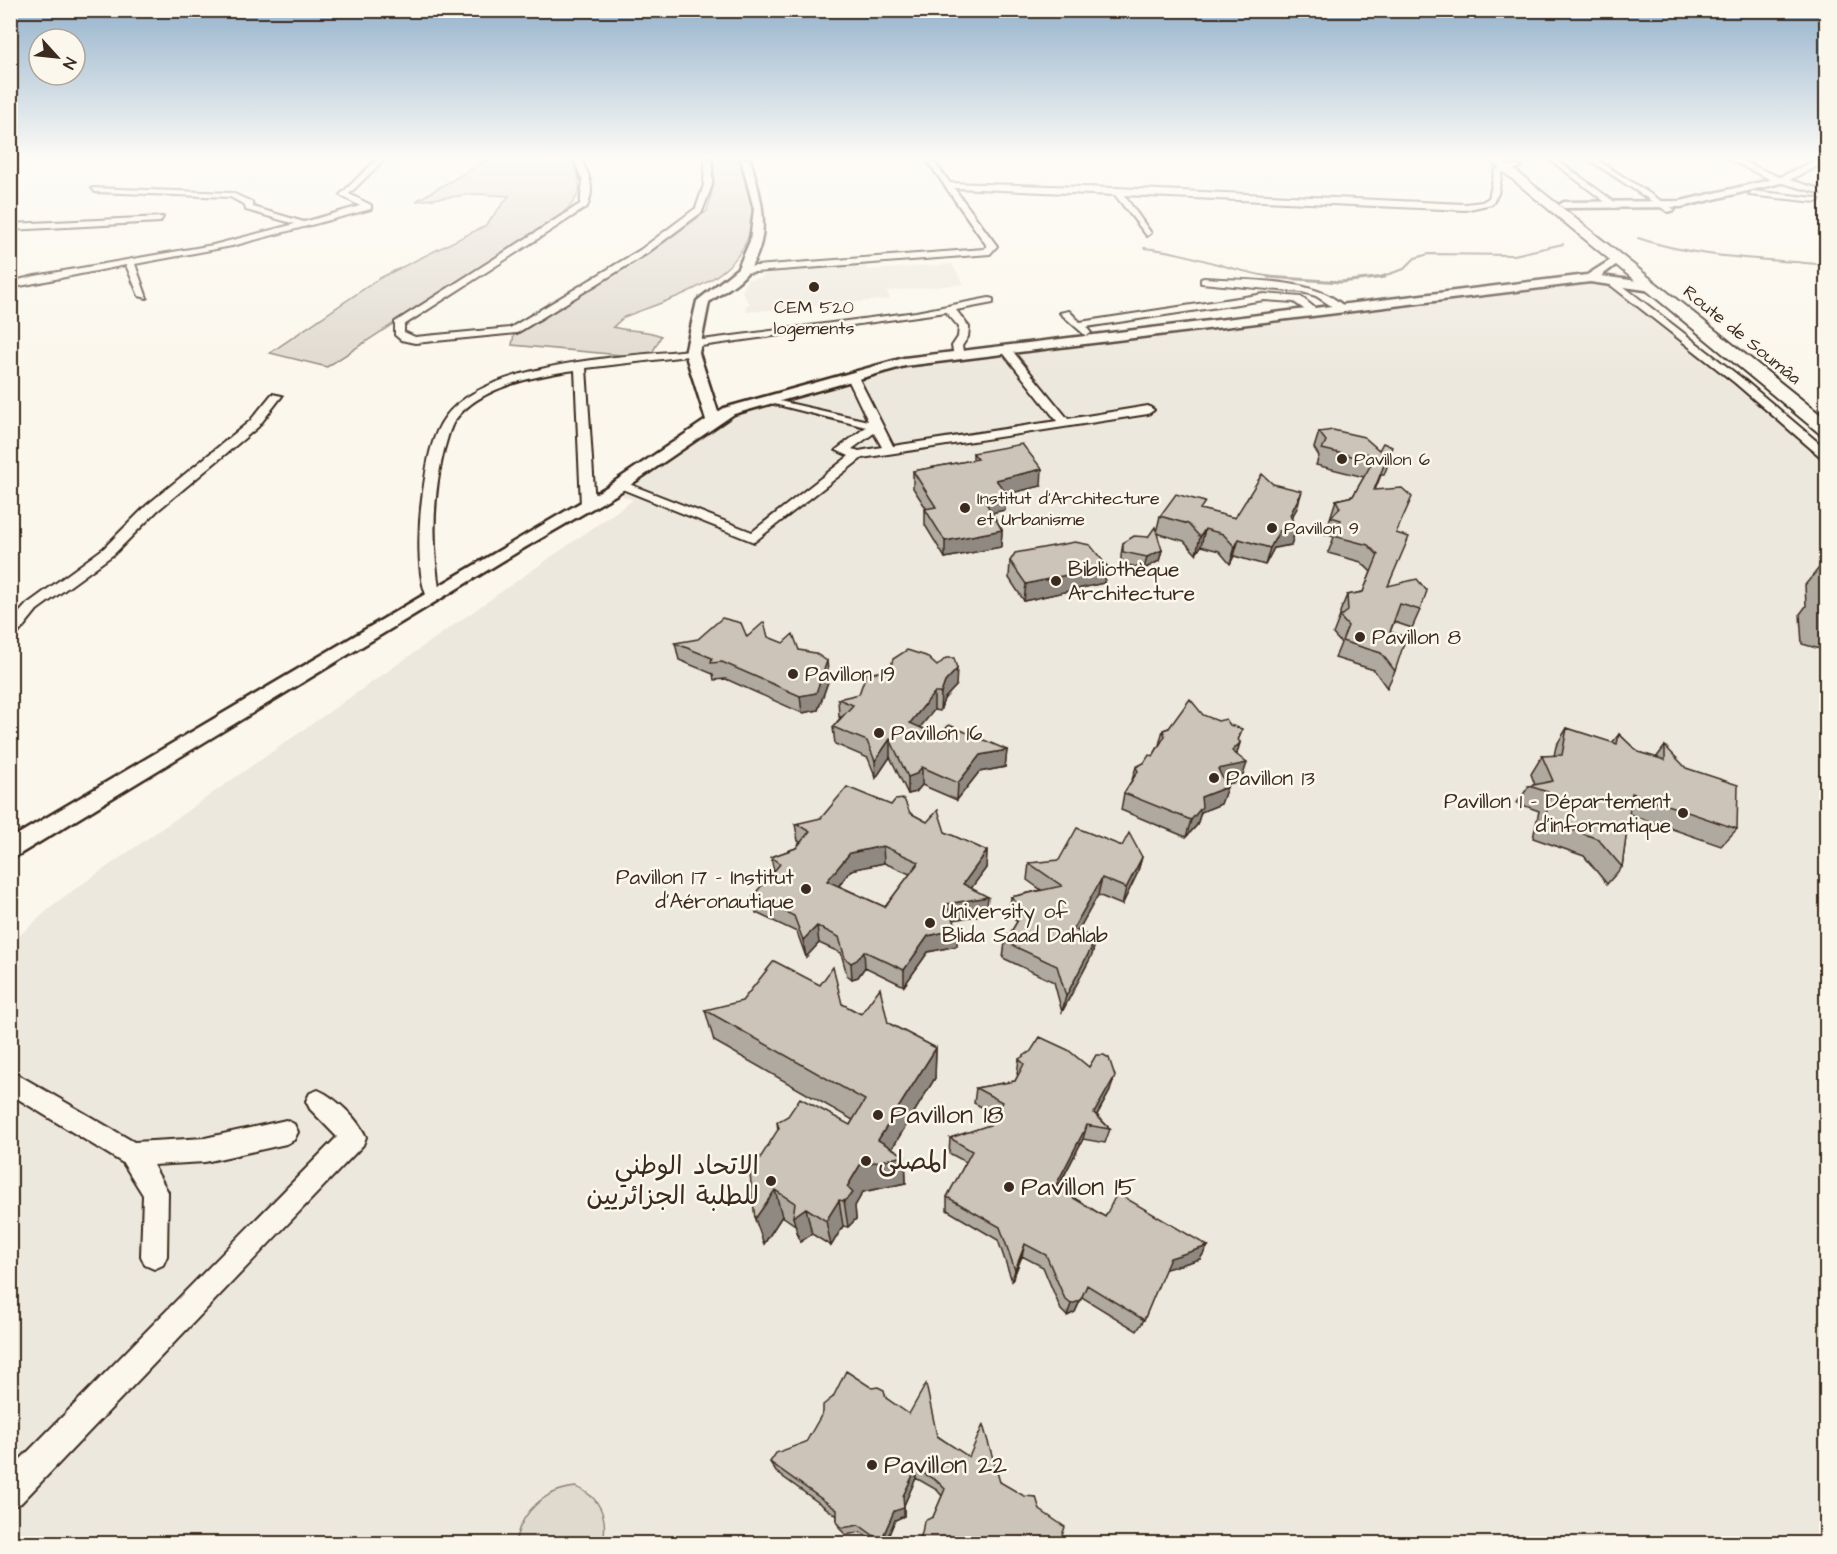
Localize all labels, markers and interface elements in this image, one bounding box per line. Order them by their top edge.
north arrow [27,27,87,87]
text: N [57,54,82,73]
street label: Route de Soumâa [1678,279,1806,391]
marker: CEM 520 logements [807,280,821,294]
place label: CEM 520 logements [773,295,855,342]
place label: Pavillon 6 [1354,447,1430,472]
marker: Pavillon 6 [1335,452,1349,466]
place label: Institut d'Architecture et Urbanisme [977,486,1160,532]
marker: Institut d'Architecture et Urbanisme [958,501,972,515]
place label: Pavillon 9 [1284,516,1359,541]
marker: Pavillon 9 [1265,521,1279,535]
place label: Bibliothèque Architecture [1068,555,1195,608]
marker: Bibliothèque Architecture [1049,574,1063,588]
place label: Pavillon 8 [1372,623,1461,652]
marker: Pavillon 8 [1353,630,1367,644]
place label: Pavillon 19 [805,660,895,689]
marker: Pavillon 19 [786,667,800,681]
place label: Pavillon 16 [891,719,982,748]
marker: Pavillon 16 [872,726,886,740]
place label: Pavillon 13 [1226,764,1315,793]
marker: Pavillon 13 [1207,771,1221,785]
place label: Pavillon 1 - Département d'informatique [1444,787,1672,840]
marker: Pavillon 1 - Département d'informatique [1676,806,1690,820]
place label: Pavillon 17 - Institut d'Aéronautique [616,863,795,916]
marker: Pavillon 17 - Institut d'Aéronautique [799,882,813,896]
place label: University of Blida Saad Dahlab [942,897,1108,950]
marker: University of Blida Saad Dahlab [923,916,937,930]
place label: Pavillon 18 [890,1097,1004,1133]
marker: Pavillon 18 [871,1108,885,1122]
place label: المصلى [878,1143,948,1179]
place label: الاتحاد الوطني للطلبة الجزائريين [586,1148,759,1214]
marker: المصلى [859,1154,873,1168]
place label: Pavillon 15 [1021,1169,1136,1205]
marker: الاتحاد الوطني للطلبة الجزائريين [764,1174,778,1188]
marker: Pavillon 15 [1002,1180,1016,1194]
place label: Pavillon 22 [884,1447,1007,1483]
marker: Pavillon 22 [865,1458,879,1472]

